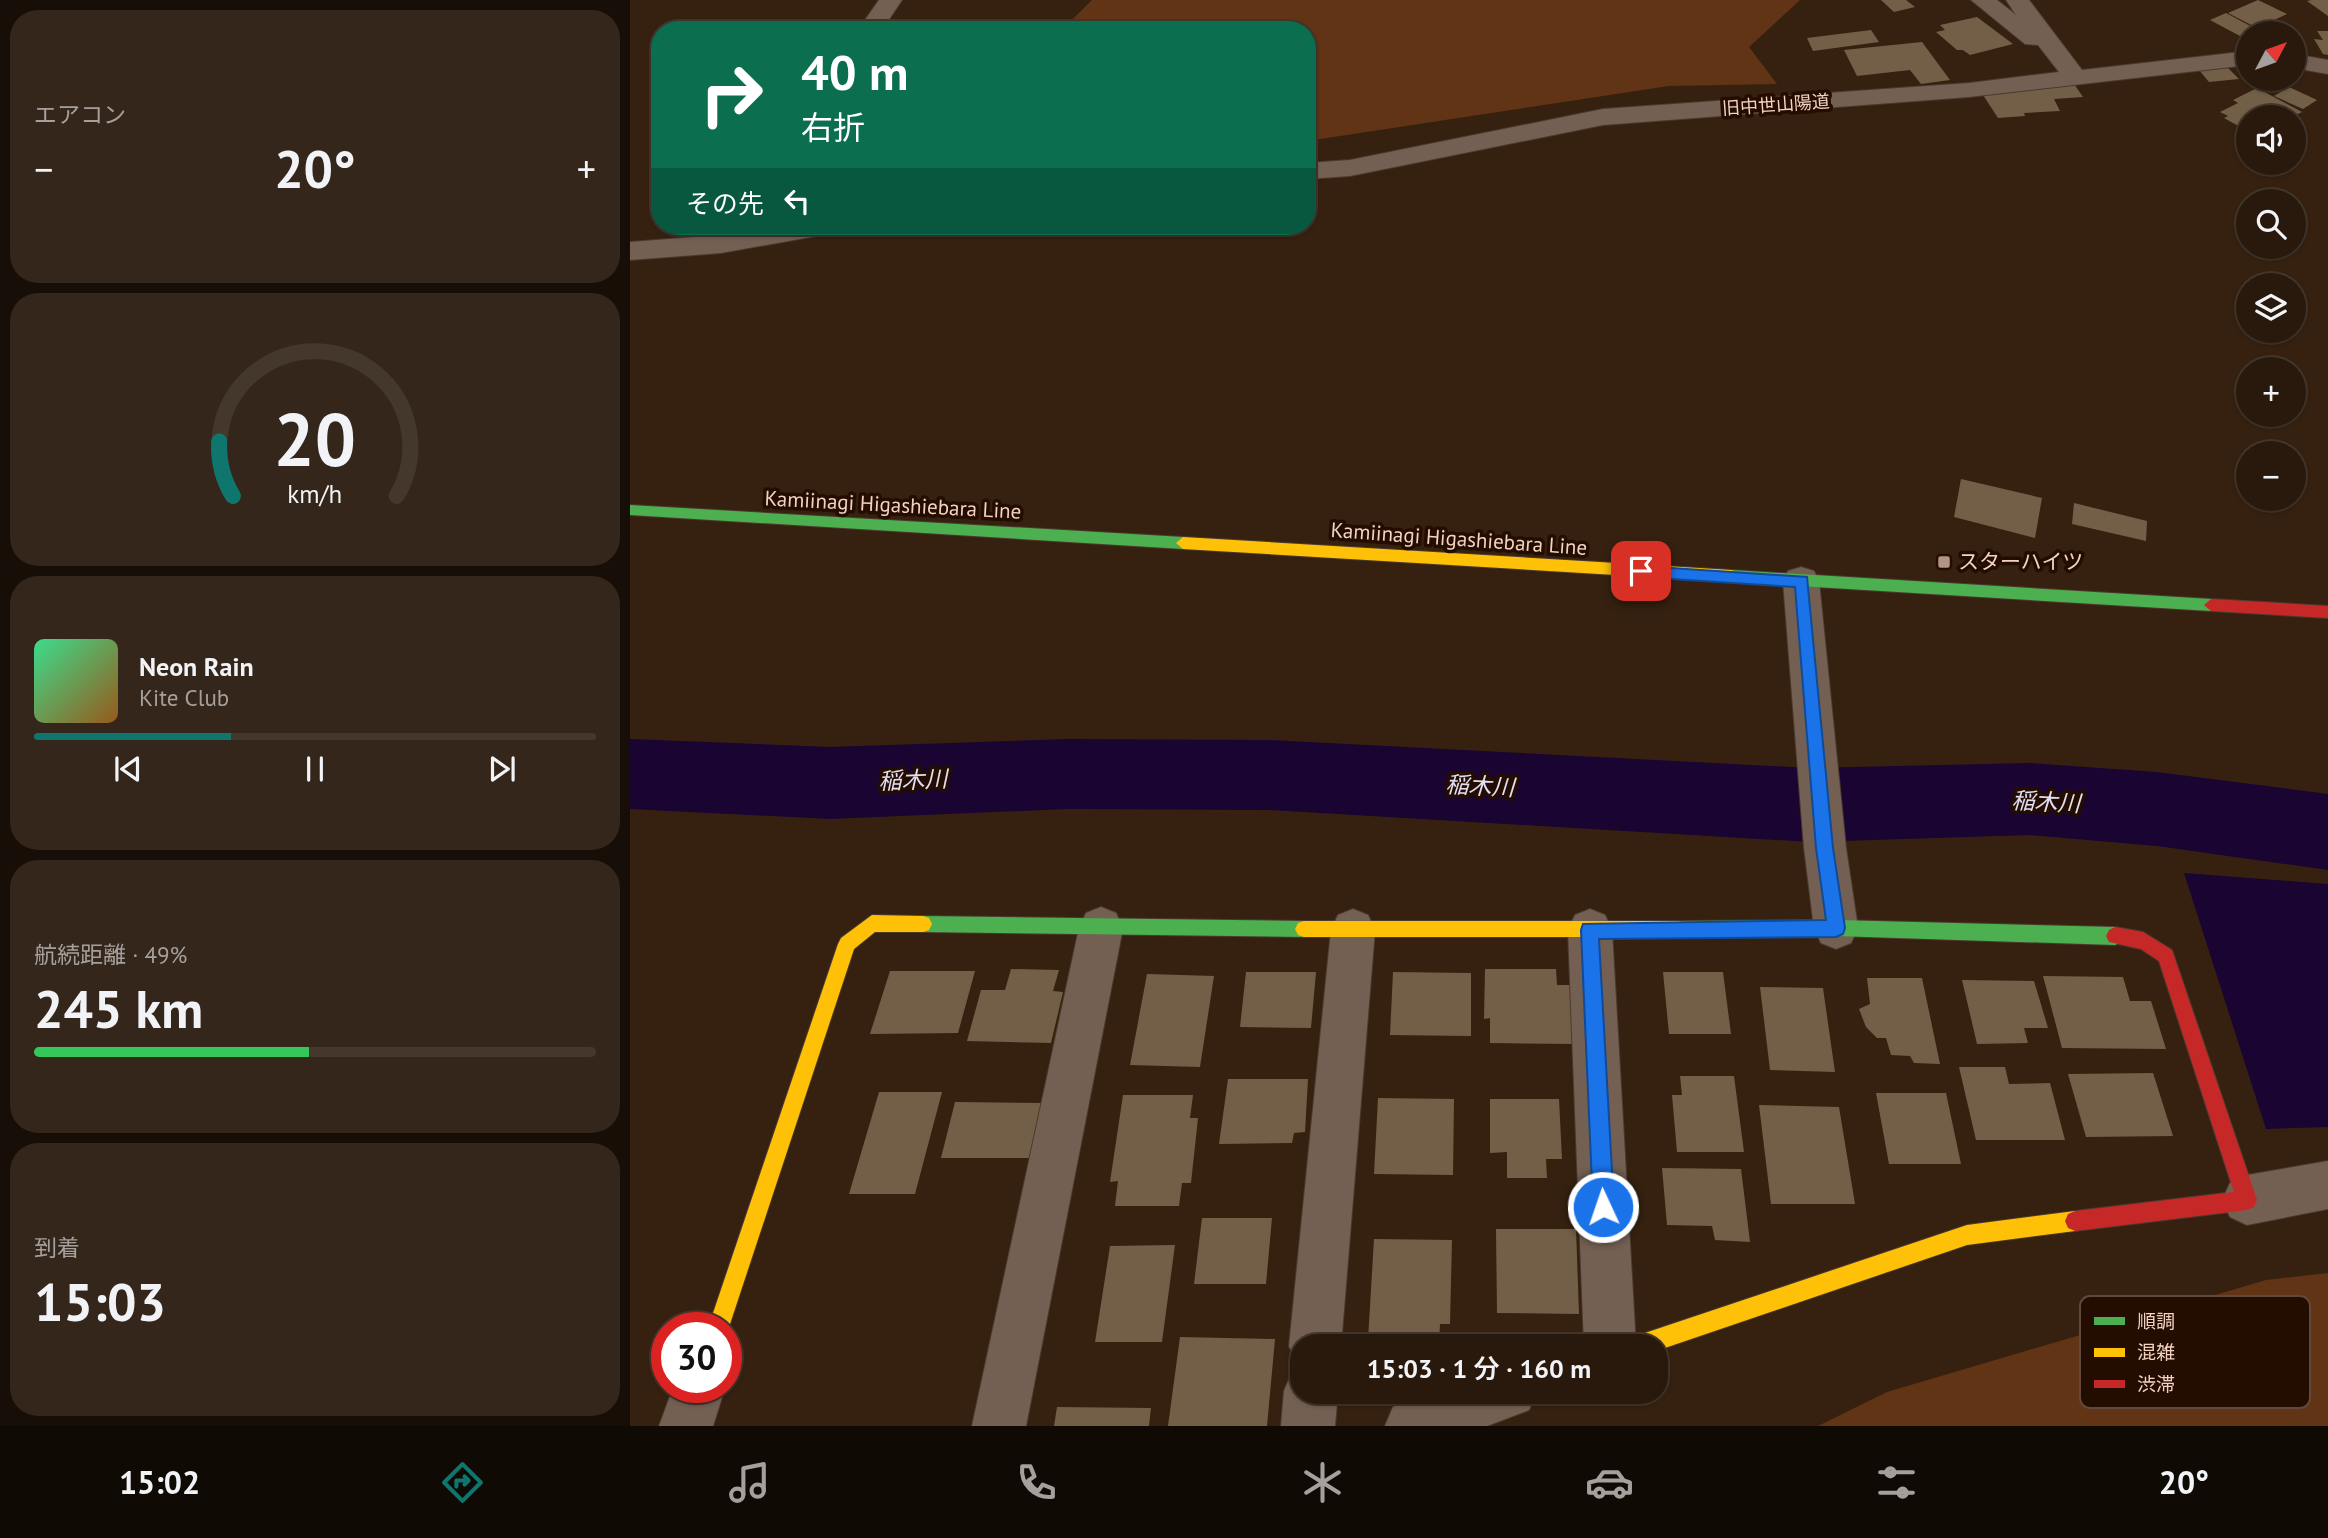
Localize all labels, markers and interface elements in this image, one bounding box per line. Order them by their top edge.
north arrow [2236,21,2306,91]
map controls [2236,21,2306,511]
text: 40 m [801,40,908,104]
icon: right [686,49,777,140]
street label: 旧中世山陽道 [1721,89,1831,120]
text: エアコン [34,100,126,129]
button: sound [2236,105,2306,175]
text: 右折 [801,106,865,148]
text: 20° [274,135,356,202]
text: − [34,144,53,193]
text: + [577,144,596,193]
icon: left [778,182,816,220]
text: その先 [686,187,764,220]
button: search [2236,189,2306,259]
button: layers [2236,273,2306,343]
button: + [2236,357,2306,427]
text: 20 [274,392,356,486]
button: − [2236,441,2306,511]
text: km/h [288,478,342,510]
street label: Kamiinagi Higashiebara Line [764,484,1022,525]
street label: Kamiinagi Higashiebara Line [1330,516,1588,561]
pin [1611,541,1671,601]
place label: スターハイツ [1958,548,2083,575]
icon: arrive [1622,552,1660,590]
marker: スターハイツ [1936,554,1952,570]
text: Neon Rain [139,650,254,683]
text: Kite Club [139,683,229,712]
icon: previous [109,750,147,788]
icon: pause [296,750,334,788]
icon: next [483,750,521,788]
water label: 稲木川 [878,764,951,795]
water label: 稲木川 [1445,769,1518,802]
water label: 稲木川 [2011,785,2084,818]
text: 航続距離 · 49% [34,940,187,969]
text: 245 km [34,975,203,1042]
position arrow [1566,1170,1640,1244]
text: 到着 [34,1233,80,1262]
text: 15:03 [34,1268,166,1335]
legend [2080,1296,2310,1408]
text: 順調 [2137,1309,2175,1333]
speed limit sign: 30 [651,1312,742,1403]
text: 混雑 [2137,1340,2175,1364]
text: 15:03 · 1 分 · 160 m [1367,1352,1591,1385]
text: 渋滞 [2137,1372,2175,1396]
icon: directions [438,1458,487,1507]
icon: music [725,1458,774,1507]
icon: phone [1012,1458,1061,1507]
icon: climate [1298,1458,1347,1507]
icon: car [1585,1458,1634,1507]
icon: filters [1872,1458,1921,1507]
text: 15:02 [119,1461,200,1503]
text: 20° [2159,1461,2209,1503]

